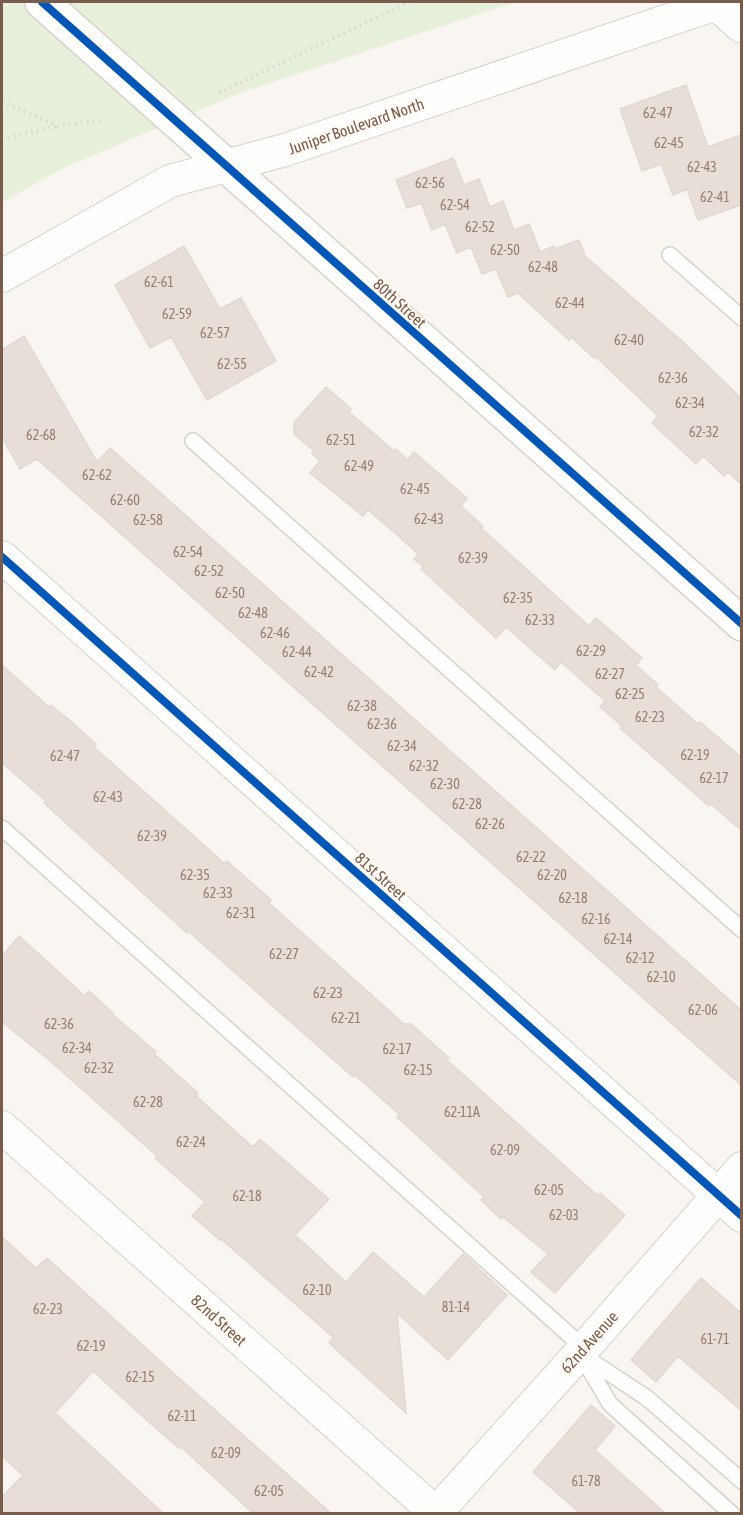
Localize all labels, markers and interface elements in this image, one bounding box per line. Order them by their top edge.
street label: Juniper Boulevard North [286,94,427,159]
house number: 62-47 [643,105,673,121]
house number: 62-45 [654,135,684,151]
house number: 62-43 [687,159,717,175]
house number: 62-56 [415,175,445,191]
house number: 62-41 [700,189,730,205]
house number: 62-54 [440,197,470,213]
house number: 62-52 [465,219,495,235]
house number: 62-50 [490,242,520,258]
house number: 62-48 [528,259,558,275]
house number: 62-61 [144,274,174,290]
street label: 80th Street [370,275,430,332]
house number: 62-44 [555,295,585,311]
house number: 62-59 [162,306,192,322]
house number: 62-57 [200,325,230,341]
house number: 62-40 [614,332,644,348]
house number: 62-55 [217,356,247,372]
house number: 62-36 [658,370,688,386]
house number: 62-34 [675,395,705,411]
house number: 62-32 [689,424,719,440]
house number: 62-68 [26,427,56,443]
house number: 62-51 [326,432,356,448]
house number: 62-49 [344,458,374,474]
house number: 62-62 [82,467,112,483]
house number: 62-45 [400,481,430,497]
house number: 62-60 [110,492,140,508]
house number: 62-43 [414,511,444,527]
house number: 62-58 [133,512,163,528]
house number: 62-54 [173,544,203,560]
house number: 62-39 [458,550,488,566]
house number: 62-52 [194,563,224,579]
house number: 62-50 [215,585,245,601]
house number: 62-35 [503,590,533,606]
house number: 62-48 [238,605,268,621]
house number: 62-33 [525,612,555,628]
house number: 62-46 [260,625,290,641]
house number: 62-29 [576,643,606,659]
house number: 62-44 [282,644,312,660]
house number: 62-42 [304,664,334,680]
house number: 62-27 [595,666,625,682]
house number: 62-25 [615,686,645,702]
house number: 62-38 [347,698,377,714]
house number: 62-23 [635,709,665,725]
house number: 62-36 [367,716,397,732]
house number: 62-34 [387,738,417,754]
house number: 62-19 [680,747,710,763]
house number: 62-47 [50,748,80,764]
house number: 62-32 [409,758,439,774]
house number: 62-17 [699,770,729,786]
house number: 62-30 [430,776,460,792]
house number: 62-43 [93,789,123,805]
house number: 62-28 [452,796,482,812]
house number: 62-26 [475,816,505,832]
house number: 62-39 [137,828,167,844]
street label: 81st Street [352,848,411,904]
house number: 62-22 [516,849,546,865]
house number: 62-35 [180,867,210,883]
house number: 62-20 [537,867,567,883]
house number: 62-33 [203,885,233,901]
house number: 62-18 [558,890,588,906]
house number: 62-31 [226,905,256,921]
house number: 62-16 [581,911,611,927]
house number: 62-14 [603,931,633,947]
house number: 62-27 [269,946,299,962]
house number: 62-12 [625,950,655,966]
house number: 62-10 [646,969,676,985]
house number: 62-23 [313,985,343,1001]
house number: 62-06 [688,1002,718,1018]
house number: 62-21 [331,1010,361,1026]
house number: 62-36 [44,1016,74,1032]
house number: 62-34 [62,1040,92,1056]
house number: 62-17 [382,1041,412,1057]
house number: 62-32 [84,1060,114,1076]
house number: 62-15 [403,1062,433,1078]
house number: 62-28 [133,1094,163,1110]
house number: 62-11A [444,1104,480,1120]
house number: 62-24 [176,1134,206,1150]
house number: 62-09 [490,1142,520,1158]
house number: 62-05 [534,1182,564,1198]
house number: 62-18 [232,1188,262,1204]
house number: 62-03 [549,1207,579,1223]
house number: 62-10 [302,1282,332,1298]
street label: 82nd Street [188,1291,250,1350]
house number: 81-14 [442,1299,471,1315]
house number: 62-23 [33,1301,63,1317]
street label: 62nd Avenue [557,1307,621,1377]
house number: 61-71 [700,1331,730,1347]
house number: 62-19 [76,1338,106,1354]
house number: 62-15 [125,1369,155,1385]
house number: 62-11 [167,1408,197,1424]
house number: 62-09 [211,1445,241,1461]
house number: 61-78 [571,1473,601,1489]
house number: 62-05 [254,1483,284,1499]

